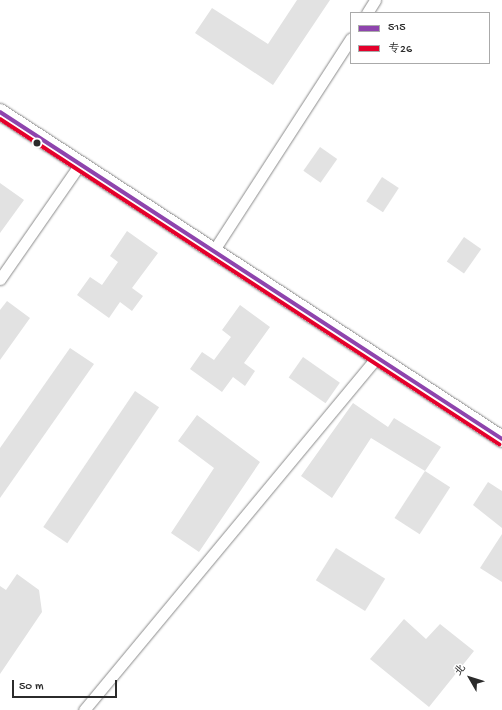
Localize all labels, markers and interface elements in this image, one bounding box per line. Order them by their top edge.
legend [350,12,490,64]
text: 515 [388,21,405,35]
text: 专26 [388,43,412,57]
unlabelled marker [32,138,42,148]
north arrow [450,658,490,698]
text: 北 [453,662,469,678]
scale bar [14,672,119,698]
text: 50 m [19,680,44,694]

